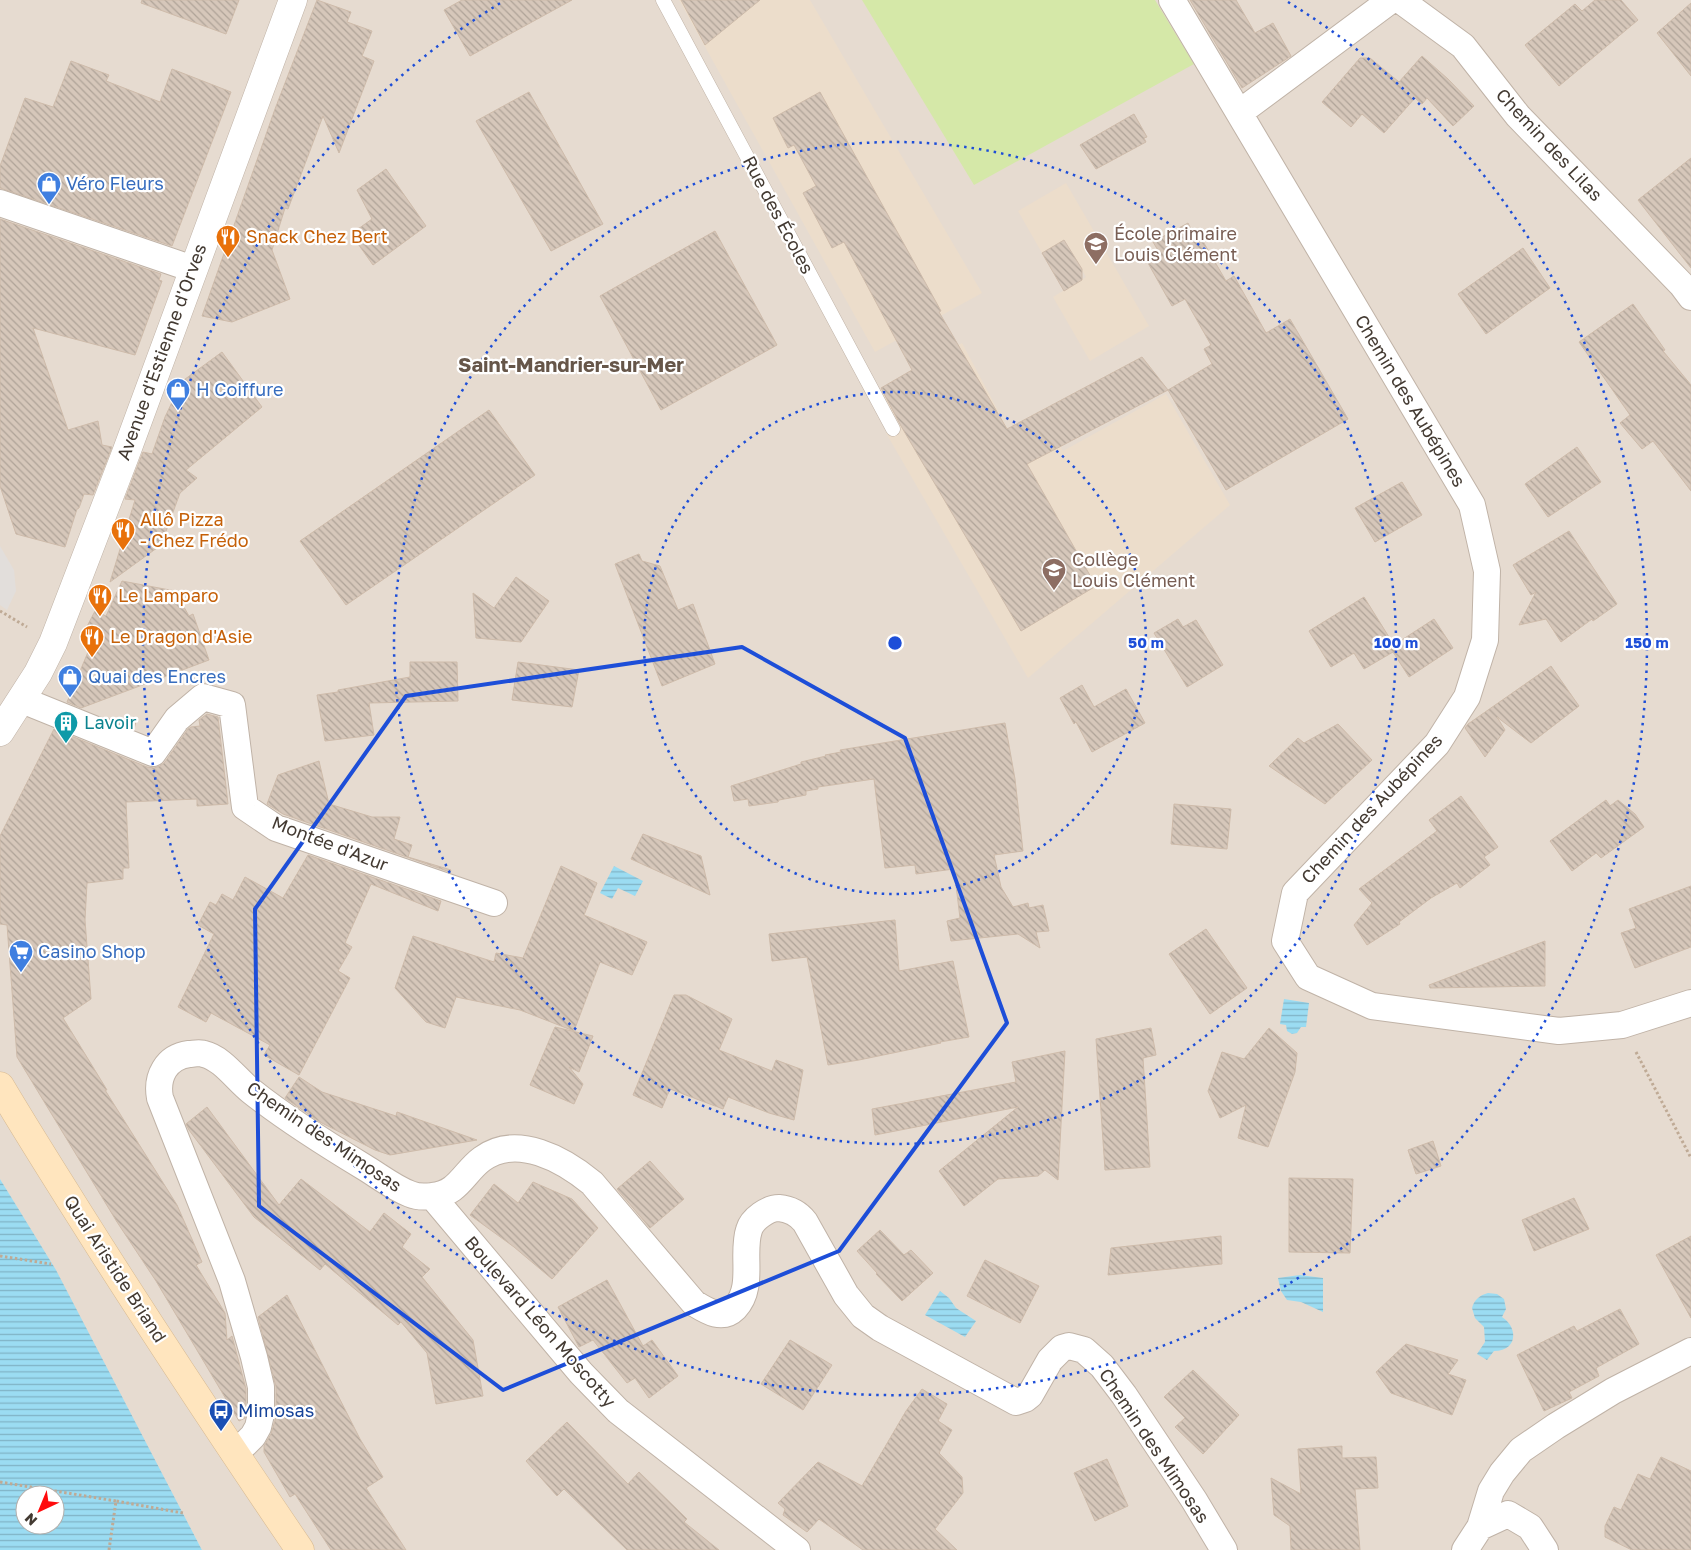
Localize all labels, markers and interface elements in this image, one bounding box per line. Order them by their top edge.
street label: Chemin des Lilas [1492,83,1608,205]
street label: Rue des Écoles [739,152,819,277]
shop icon: Véro Fleurs [36,171,62,205]
place label: Véro Fleurs [66,172,164,194]
place label: École primaire Louis Clément [1114,222,1237,265]
restaurant icon: Snack Chez Bert [215,224,241,258]
place label: Snack Chez Bert [246,225,388,247]
school or university icon: École primaire Louis Clément [1083,231,1109,265]
street label: Avenue d'Estienne d'Orves [112,240,211,463]
street label: Chemin des Aubépines [1351,311,1471,490]
district label: Saint-Mandrier-sur-Mer [458,352,684,376]
shop icon: H Coiffure [165,377,191,411]
place label: H Coiffure [196,378,284,400]
place label: Allô Pizza - Chez Frédo [140,508,249,551]
restaurant icon: Allô Pizza - Chez Frédo [110,517,136,551]
place label: Collège Louis Clément [1072,548,1195,591]
school or university icon: Collège Louis Clément [1041,557,1067,591]
restaurant icon: Le Lamparo [87,583,113,617]
place label: Le Lamparo [118,584,218,606]
restaurant icon: Le Dragon d'Asie [79,624,105,658]
place label: Le Dragon d'Asie [110,625,252,647]
text: 50 m [1128,633,1164,651]
text: 100 m [1374,633,1418,651]
text: 150 m [1625,633,1669,651]
centre of rings [886,634,904,652]
shop icon: Quai des Encres [57,664,83,698]
place label: Quai des Encres [88,665,226,687]
building icon: Lavoir [53,710,79,744]
place label: Lavoir [84,711,137,733]
street label: Chemin des Aubépines [1296,729,1446,888]
street label: Montée d'Azur [269,811,392,875]
supermarket icon: Casino Shop [8,939,34,973]
place label: Casino Shop [38,940,146,962]
street label: Chemin des Mimosas [243,1076,406,1196]
street label: Quai Aristide Briand [60,1191,172,1346]
street label: Boulevard Léon Moscotty [460,1231,621,1411]
street label: Chemin des Mimosas [1095,1364,1215,1527]
bus stop icon: Mimosas [208,1398,234,1432]
place label: Mimosas [238,1399,314,1421]
north arrow [15,1485,65,1535]
text: N [21,1510,40,1530]

